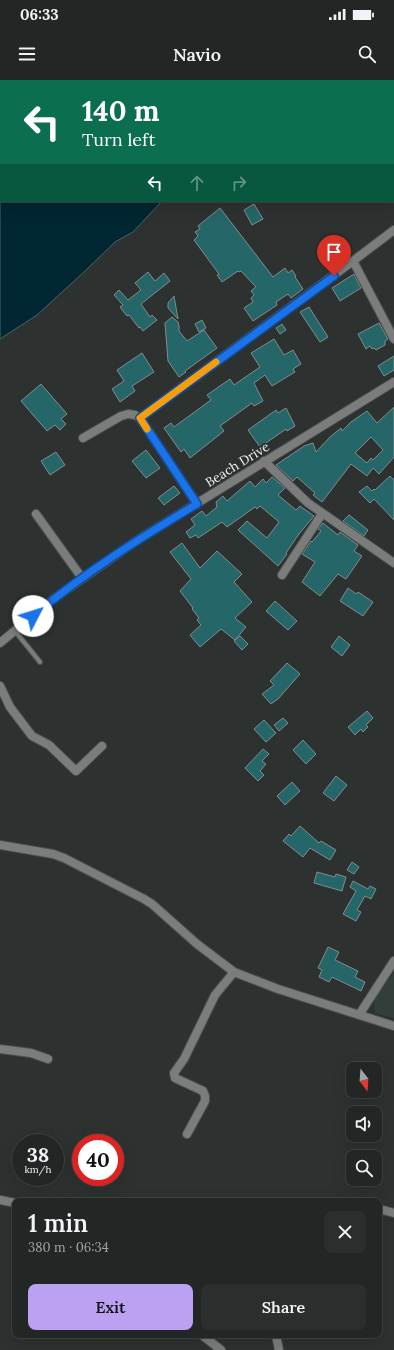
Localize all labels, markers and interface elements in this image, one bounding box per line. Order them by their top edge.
text: 06:33 [20,5,59,24]
icon: menu [16,43,38,65]
text: Navio [173,43,221,66]
icon: search [356,43,378,65]
text: 140 m [82,93,160,129]
icon: left [16,96,68,148]
text: Turn left [82,128,155,151]
icon: left [144,172,166,194]
icon: ahead [186,172,208,194]
icon: right [228,172,250,194]
pin [317,235,351,276]
icon: arrive [323,241,345,263]
street label: Beach Drive [202,438,272,491]
position arrow [12,595,54,637]
north arrow [346,1062,382,1098]
map controls [346,1062,382,1186]
button: sound [346,1106,382,1142]
speed limit sign: 40 [72,1134,124,1186]
text: 38 [27,1142,49,1167]
button: search [346,1150,382,1186]
text: km/h [24,1163,52,1176]
text: 1 min [28,1208,88,1239]
button: close [324,1211,366,1253]
text: 380 m · 06:34 [28,1239,109,1256]
button: Exit [28,1284,193,1330]
button: Share [201,1284,366,1330]

